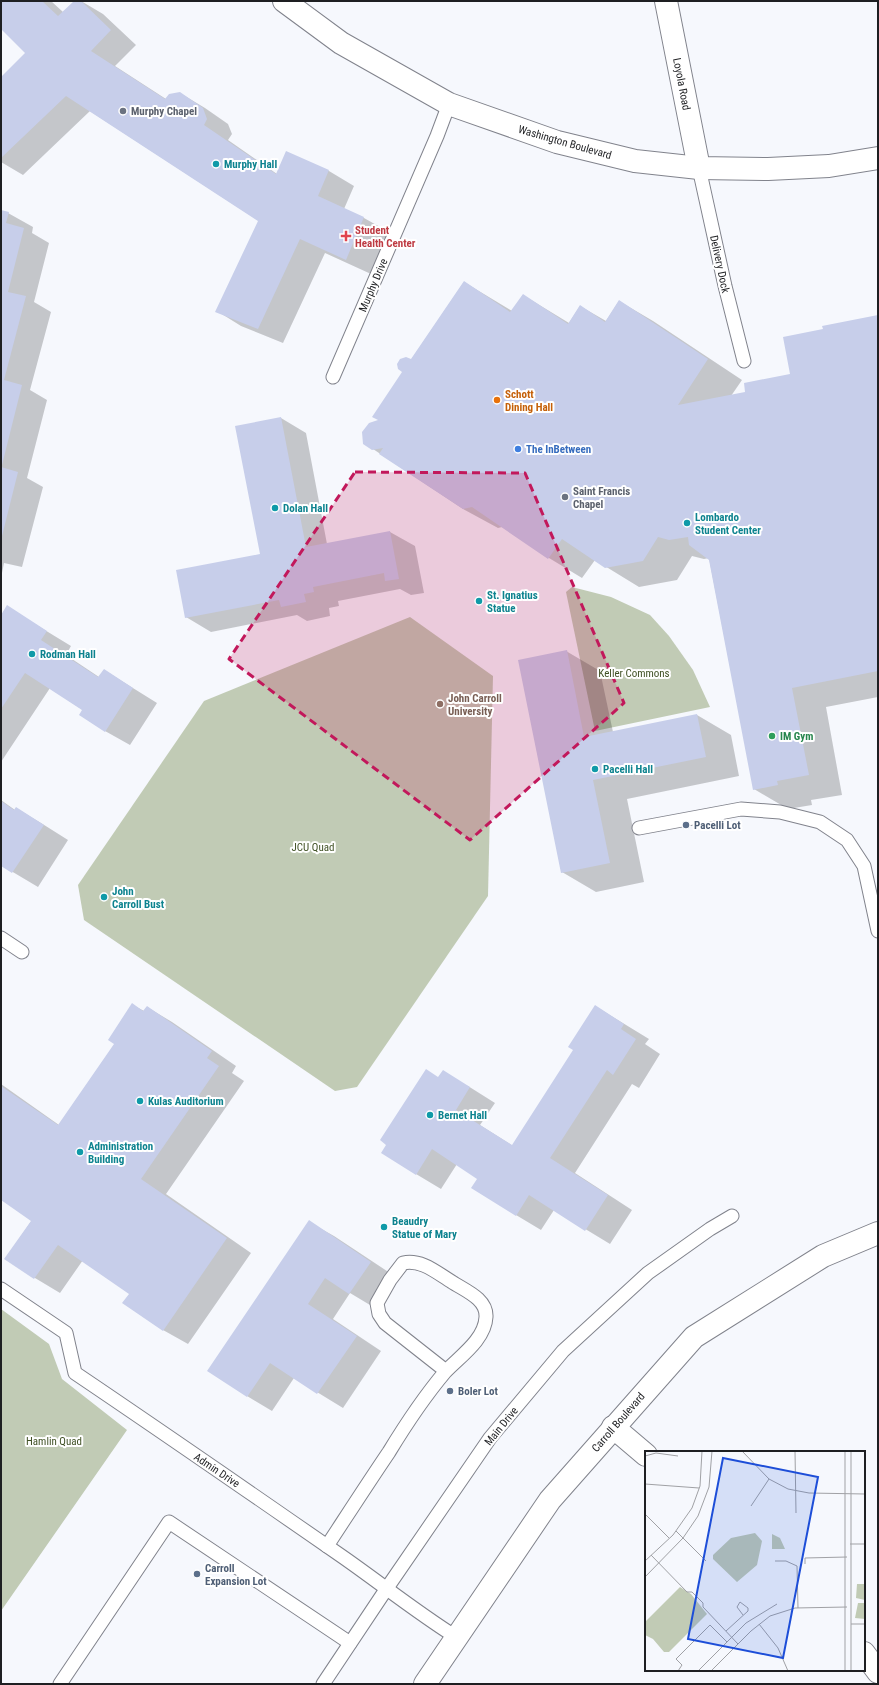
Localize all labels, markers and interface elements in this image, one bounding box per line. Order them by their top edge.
street label: Loyola Road [670,57,693,111]
place label: Murphy Chapel [131,105,197,118]
marker: Murphy Chapel [118,106,128,116]
street label: Washington Boulevard [517,123,613,162]
place label: Murphy Hall [224,158,277,171]
marker: Murphy Hall [211,159,221,169]
place label: Student Health Center [355,224,416,250]
marker: Student Health Center [340,230,352,242]
street label: Delivery Dock [707,234,732,294]
street label: Murphy Drive [356,257,391,314]
place label: Schott Dining Hall [505,388,553,414]
marker: Schott Dining Hall [492,395,502,405]
place label: The InBetween [526,443,591,456]
marker: The InBetween [513,444,523,454]
place label: Saint Francis Chapel [573,485,630,511]
marker: Saint Francis Chapel [560,492,570,502]
place label: Dolan Hall [283,502,328,515]
marker: Dolan Hall [270,503,280,513]
place label: Lombardo Student Center [695,511,761,537]
marker: Lombardo Student Center [682,518,692,528]
place label: St. Ignatius Statue [487,589,538,615]
marker: St. Ignatius Statue [474,596,484,606]
place label: Rodman Hall [40,648,96,661]
marker: Rodman Hall [27,649,37,659]
park label: Keller Commons [598,667,670,680]
place label: John Carroll University [448,692,502,718]
marker: John Carroll University [435,699,445,709]
place label: IM Gym [780,730,813,743]
marker: IM Gym [767,731,777,741]
place label: Pacelli Hall [603,763,653,776]
marker: Pacelli Hall [590,764,600,774]
place label: Pacelli Lot [694,819,741,832]
marker: Pacelli Lot [681,820,691,830]
park label: JCU Quad [292,841,334,854]
place label: John Carroll Bust [112,885,165,911]
marker: John Carroll Bust [99,892,109,902]
place label: Kulas Auditorium [148,1095,224,1108]
marker: Kulas Auditorium [135,1096,145,1106]
place label: Bernet Hall [438,1109,487,1122]
marker: Bernet Hall [425,1110,435,1120]
place label: Administration Building [88,1140,153,1166]
marker: Administration Building [75,1147,85,1157]
place label: Beaudry Statue of Mary [392,1215,457,1241]
marker: Beaudry Statue of Mary [379,1222,389,1232]
place label: Boler Lot [458,1385,499,1398]
marker: Boler Lot [445,1386,455,1396]
street label: Carroll Boulevard [589,1390,648,1455]
street label: Main Drive [482,1404,521,1448]
park label: Hamlin Quad [26,1435,82,1448]
street label: Admin Drive [191,1450,242,1490]
inset map [645,1451,865,1671]
place label: Carroll Expansion Lot [205,1562,267,1588]
marker: Carroll Expansion Lot [192,1569,202,1579]

